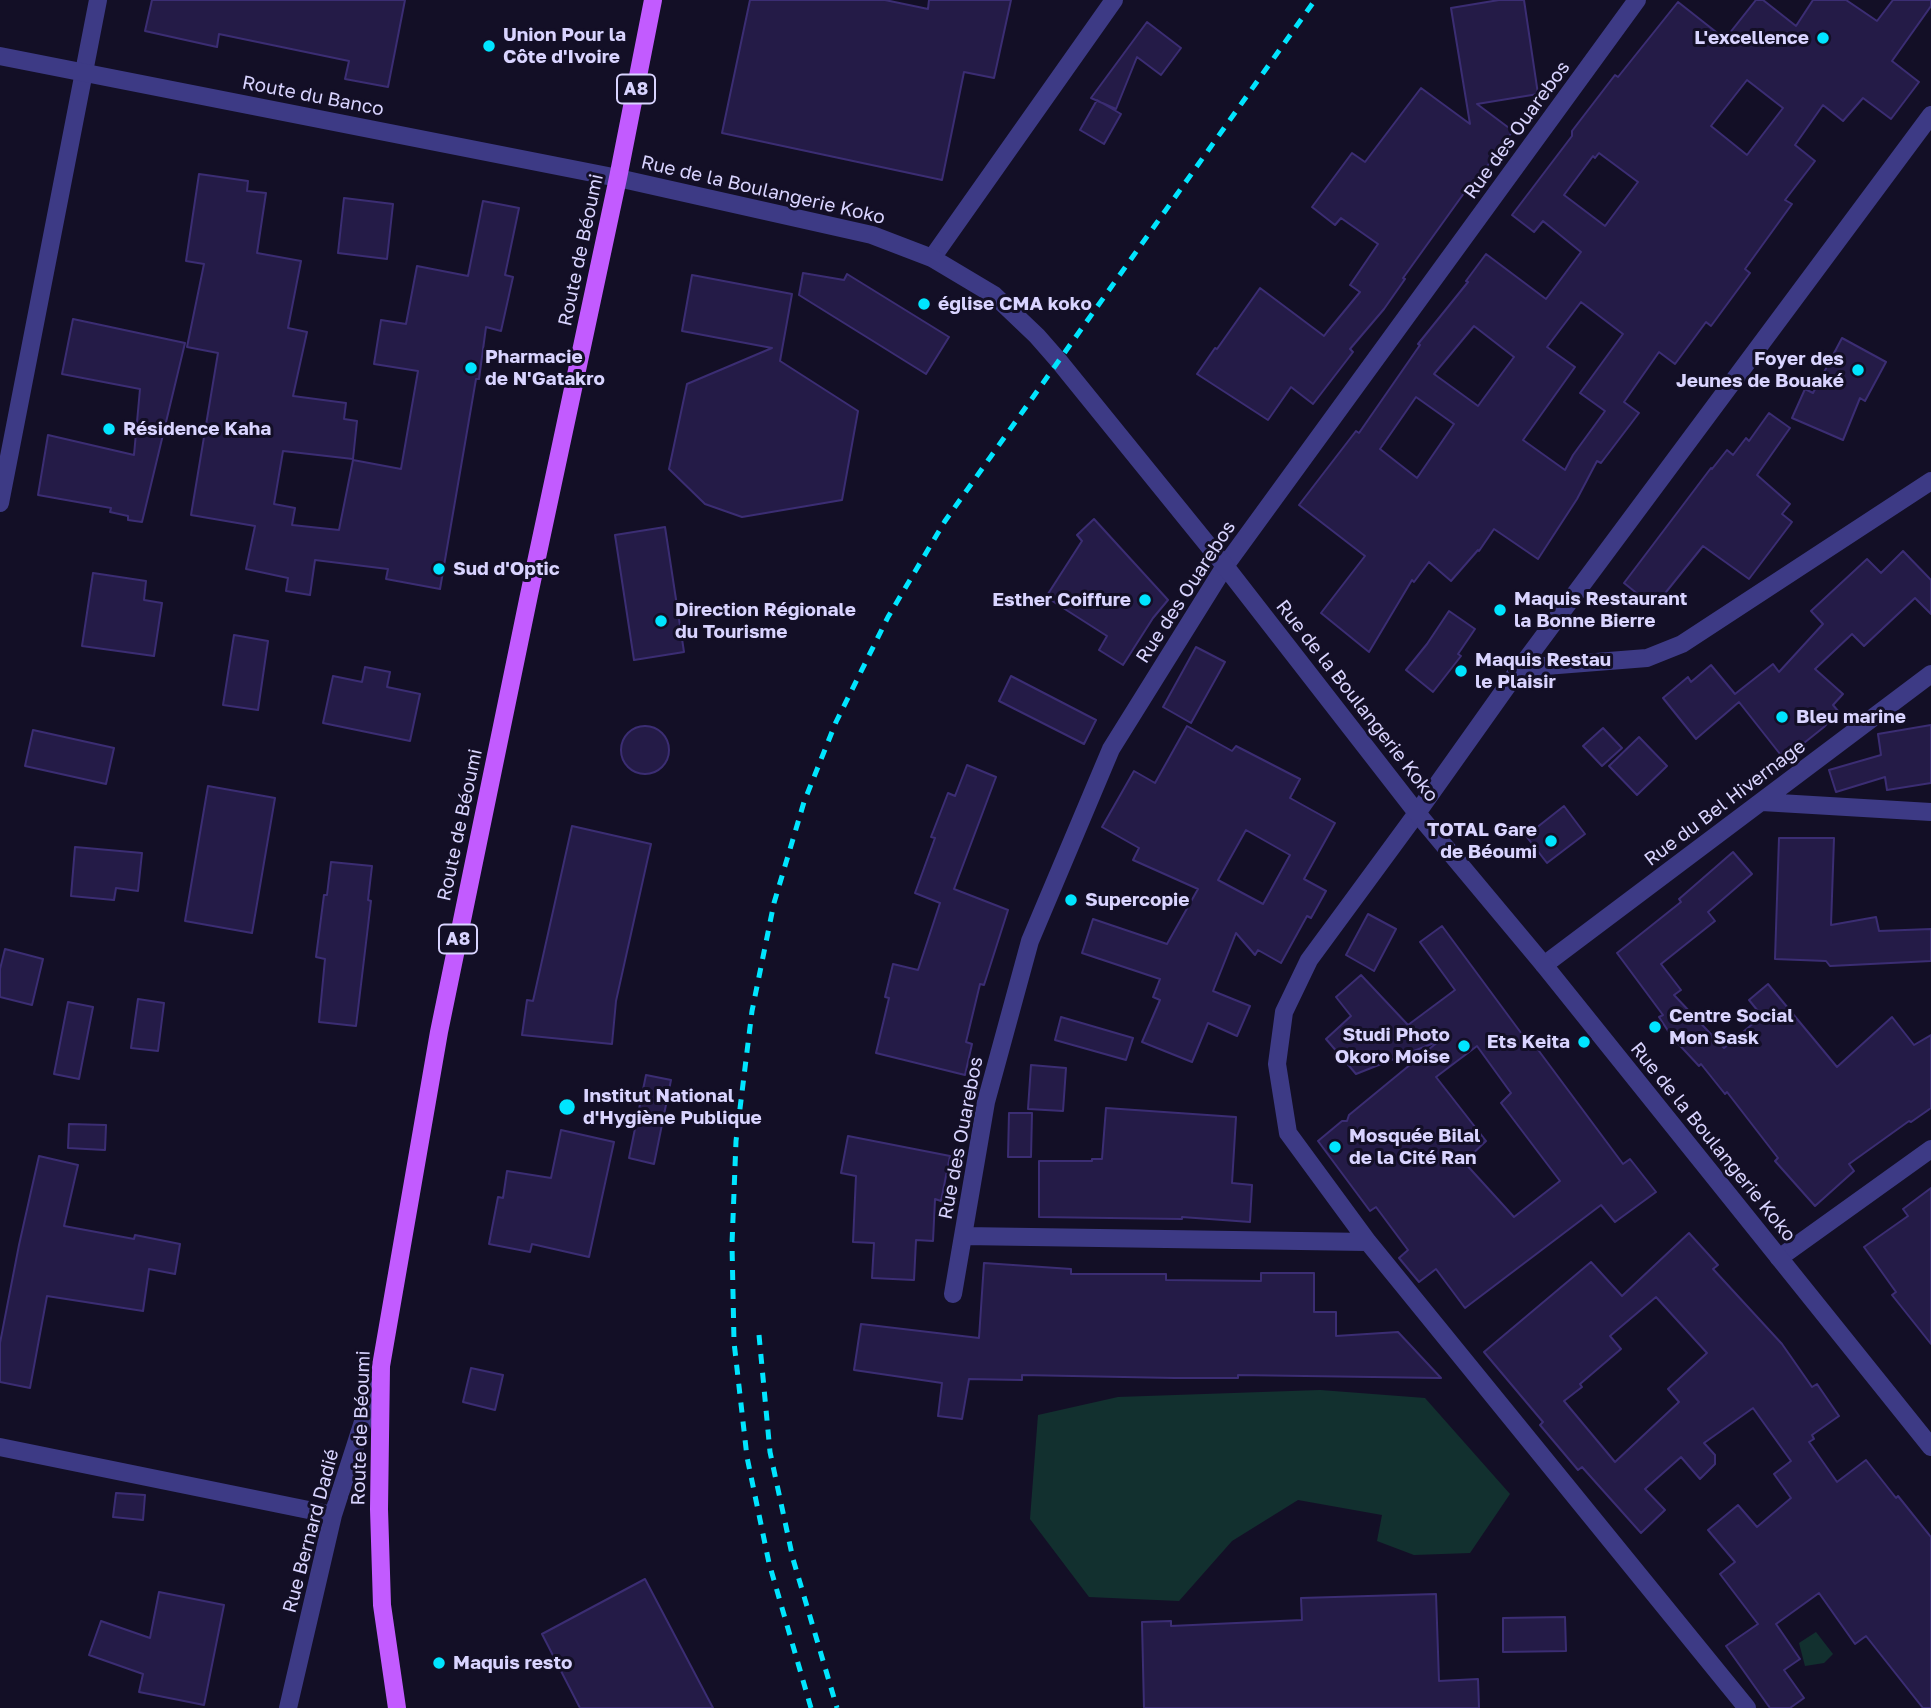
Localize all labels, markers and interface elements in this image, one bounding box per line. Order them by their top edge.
place label: Union Pour la Côte d'Ivoire [503,24,626,68]
place label: L'excellence [1694,27,1809,49]
marker: L'excellence [1815,30,1831,46]
marker: Union Pour la Côte d'Ivoire [481,38,497,54]
street label: Rue des Ouarebos [1459,57,1575,203]
street label: Route du Banco [240,71,386,121]
road number: A8 [617,74,655,104]
street label: Rue de la Boulangerie Koko [639,151,887,229]
street label: Route de Béoumi [554,172,608,328]
place label: église CMA koko [938,293,1092,315]
marker: église CMA koko [916,296,932,312]
place label: Pharmacie de N'Gatakro [485,346,605,390]
place label: Foyer des Jeunes de Bouaké [1676,348,1844,392]
marker: Pharmacie de N'Gatakro [463,360,479,376]
marker: Foyer des Jeunes de Bouaké [1850,362,1866,378]
place label: Résidence Kaha [123,418,271,440]
marker: Résidence Kaha [101,421,117,437]
street label: Rue des Ouarebos [1132,517,1240,667]
place label: Sud d'Optic [453,558,560,580]
marker: Sud d'Optic [431,561,447,577]
place label: Maquis Restaurant la Bonne Bierre [1514,588,1687,632]
place label: Esther Coiffure [992,589,1131,611]
marker: Esther Coiffure [1137,592,1153,608]
street label: Rue de la Boulangerie Koko [1271,596,1443,806]
place label: Direction Régionale du Tourisme [675,599,856,643]
marker: Maquis Restaurant la Bonne Bierre [1492,602,1508,618]
marker: Direction Régionale du Tourisme [653,613,669,629]
place label: Maquis Restau le Plaisir [1475,649,1611,693]
marker: Maquis Restau le Plaisir [1453,663,1469,679]
place label: Bleu marine [1796,706,1906,728]
marker: Bleu marine [1774,709,1790,725]
street label: Rue du Bel Hivernage [1640,735,1810,871]
street label: Route de Béoumi [433,747,487,903]
place label: TOTAL Gare de Béoumi [1427,819,1537,863]
marker: TOTAL Gare de Béoumi [1543,833,1559,849]
place label: Supercopie [1085,889,1189,911]
marker: Supercopie [1063,892,1079,908]
road number: A8 [439,924,477,954]
place label: Centre Social Mon Sask [1669,1005,1794,1049]
marker: Centre Social Mon Sask [1647,1019,1663,1035]
place label: Studi Photo Okoro Moise [1335,1024,1450,1068]
place label: Ets Keita [1487,1031,1570,1053]
marker: Ets Keita [1576,1034,1592,1050]
marker: Studi Photo Okoro Moise [1456,1038,1472,1054]
street label: Rue de la Boulangerie Koko [1626,1038,1800,1246]
street label: Rue des Ouarebos [934,1055,988,1221]
place label: Institut National d'Hygiène Publique [583,1085,762,1129]
marker: Institut National d'Hygiène Publique [557,1097,577,1117]
place label: Mosquée Bilal de la Cité Ran [1349,1125,1480,1169]
marker: Mosquée Bilal de la Cité Ran [1327,1139,1343,1155]
street label: Route de Béoumi [347,1350,375,1506]
street label: Rue Bernard Dadié [278,1446,344,1616]
place label: Maquis resto [453,1652,572,1674]
marker: Maquis resto [431,1655,447,1671]

